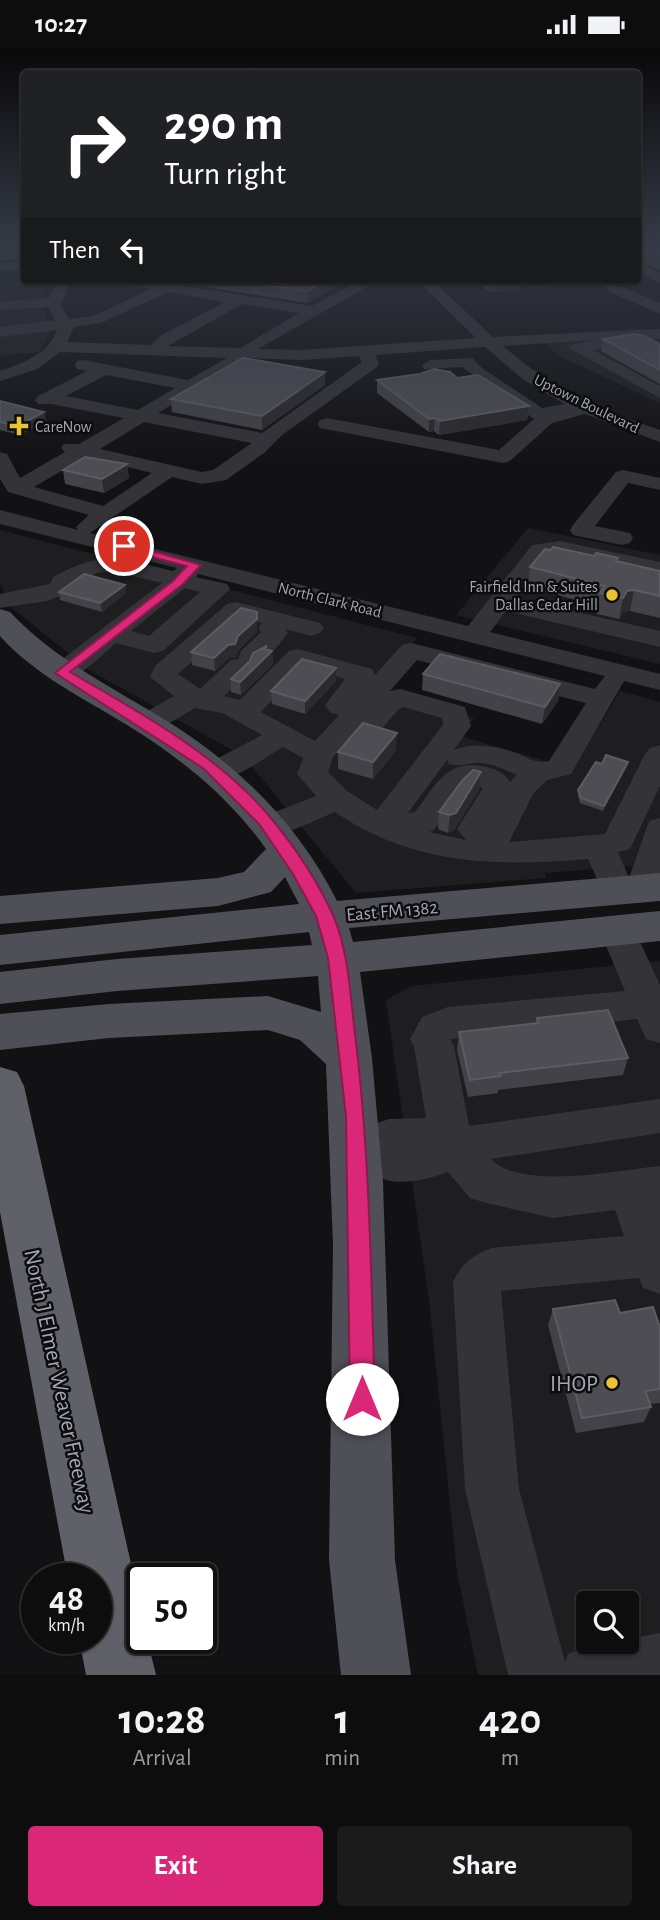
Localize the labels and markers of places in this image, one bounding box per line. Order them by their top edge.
marker: CareNow [9,416,29,436]
place label: CareNow [35,419,92,435]
pin [94,516,154,576]
place label: Fairfield Inn & Suites Dallas Cedar Hill [469,579,598,613]
marker: Fairfield Inn & Suites Dallas Cedar Hill [604,587,620,603]
place label: IHOP [550,1373,598,1396]
marker: IHOP [604,1375,620,1391]

